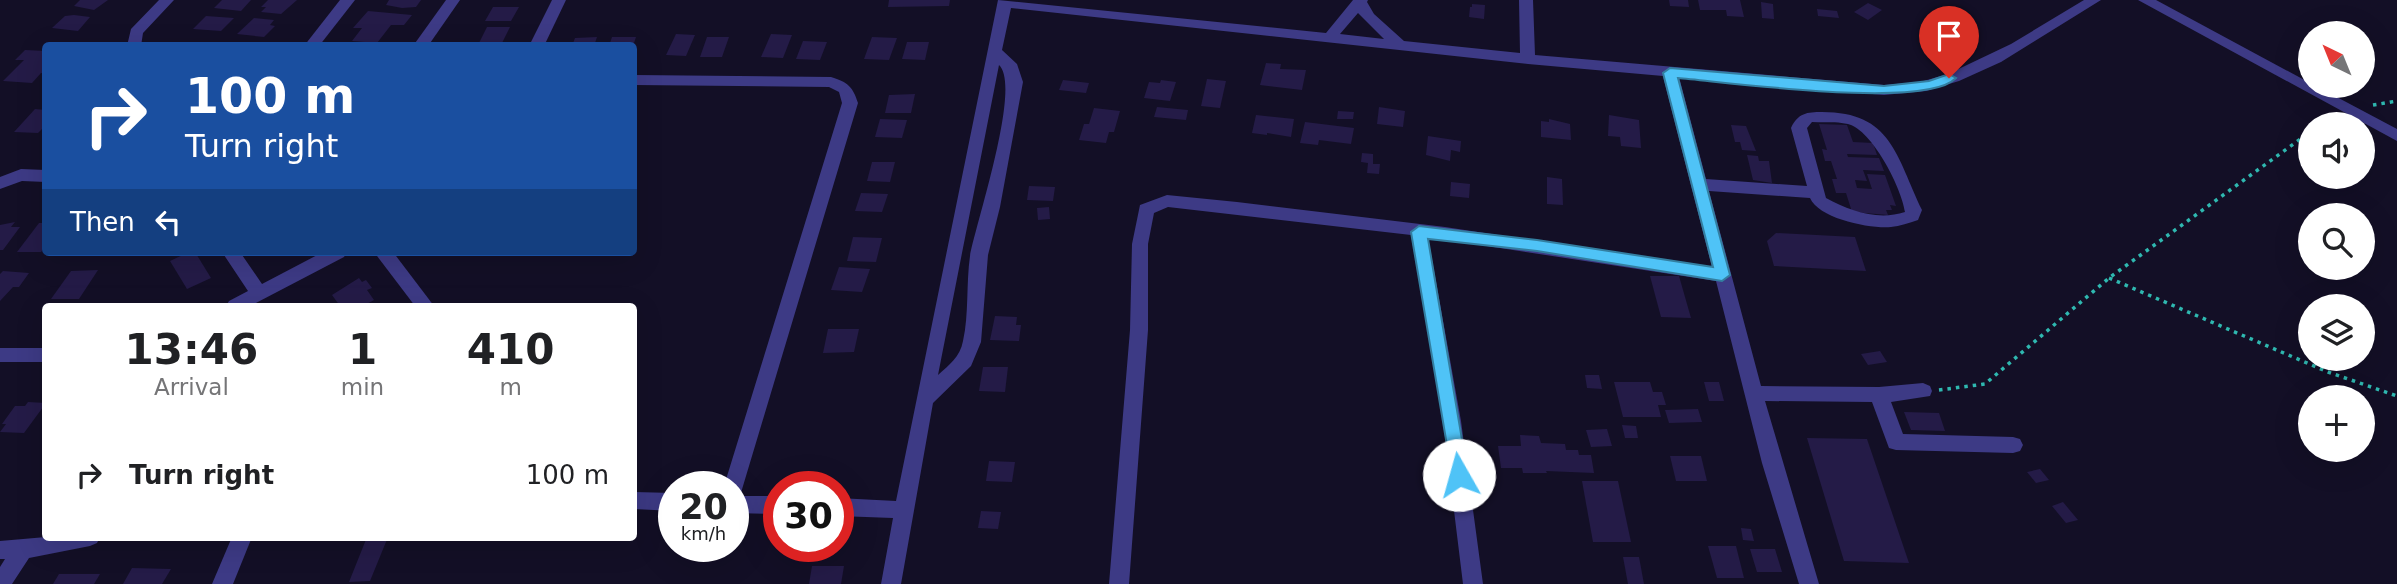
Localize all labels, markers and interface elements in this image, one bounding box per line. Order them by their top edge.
pin [1919,6,1979,78]
icon: arrive [1930,17,1968,55]
north arrow [2298,21,2375,98]
map controls [2298,21,2375,462]
text: 100 m [185,68,355,125]
icon: right [70,70,161,161]
button: sound [2298,112,2375,189]
text: Turn right [185,127,338,165]
icon: left [149,203,187,241]
button: search [2298,203,2375,280]
text: Then [70,207,135,237]
button: layers [2298,294,2375,371]
text: 13:46 [125,325,258,374]
text: 1 [348,325,377,374]
text: 410 [467,325,554,374]
text: Arrival [154,374,229,400]
text: min [341,374,384,400]
text: m [499,374,522,400]
button: + [2298,385,2375,462]
position arrow [1422,438,1496,512]
icon: right [70,456,108,494]
text: Turn right [129,460,274,490]
text: 100 m [526,460,609,490]
speed limit sign: 30 [763,471,854,562]
text: 20 [679,487,728,527]
text: km/h [681,523,726,544]

